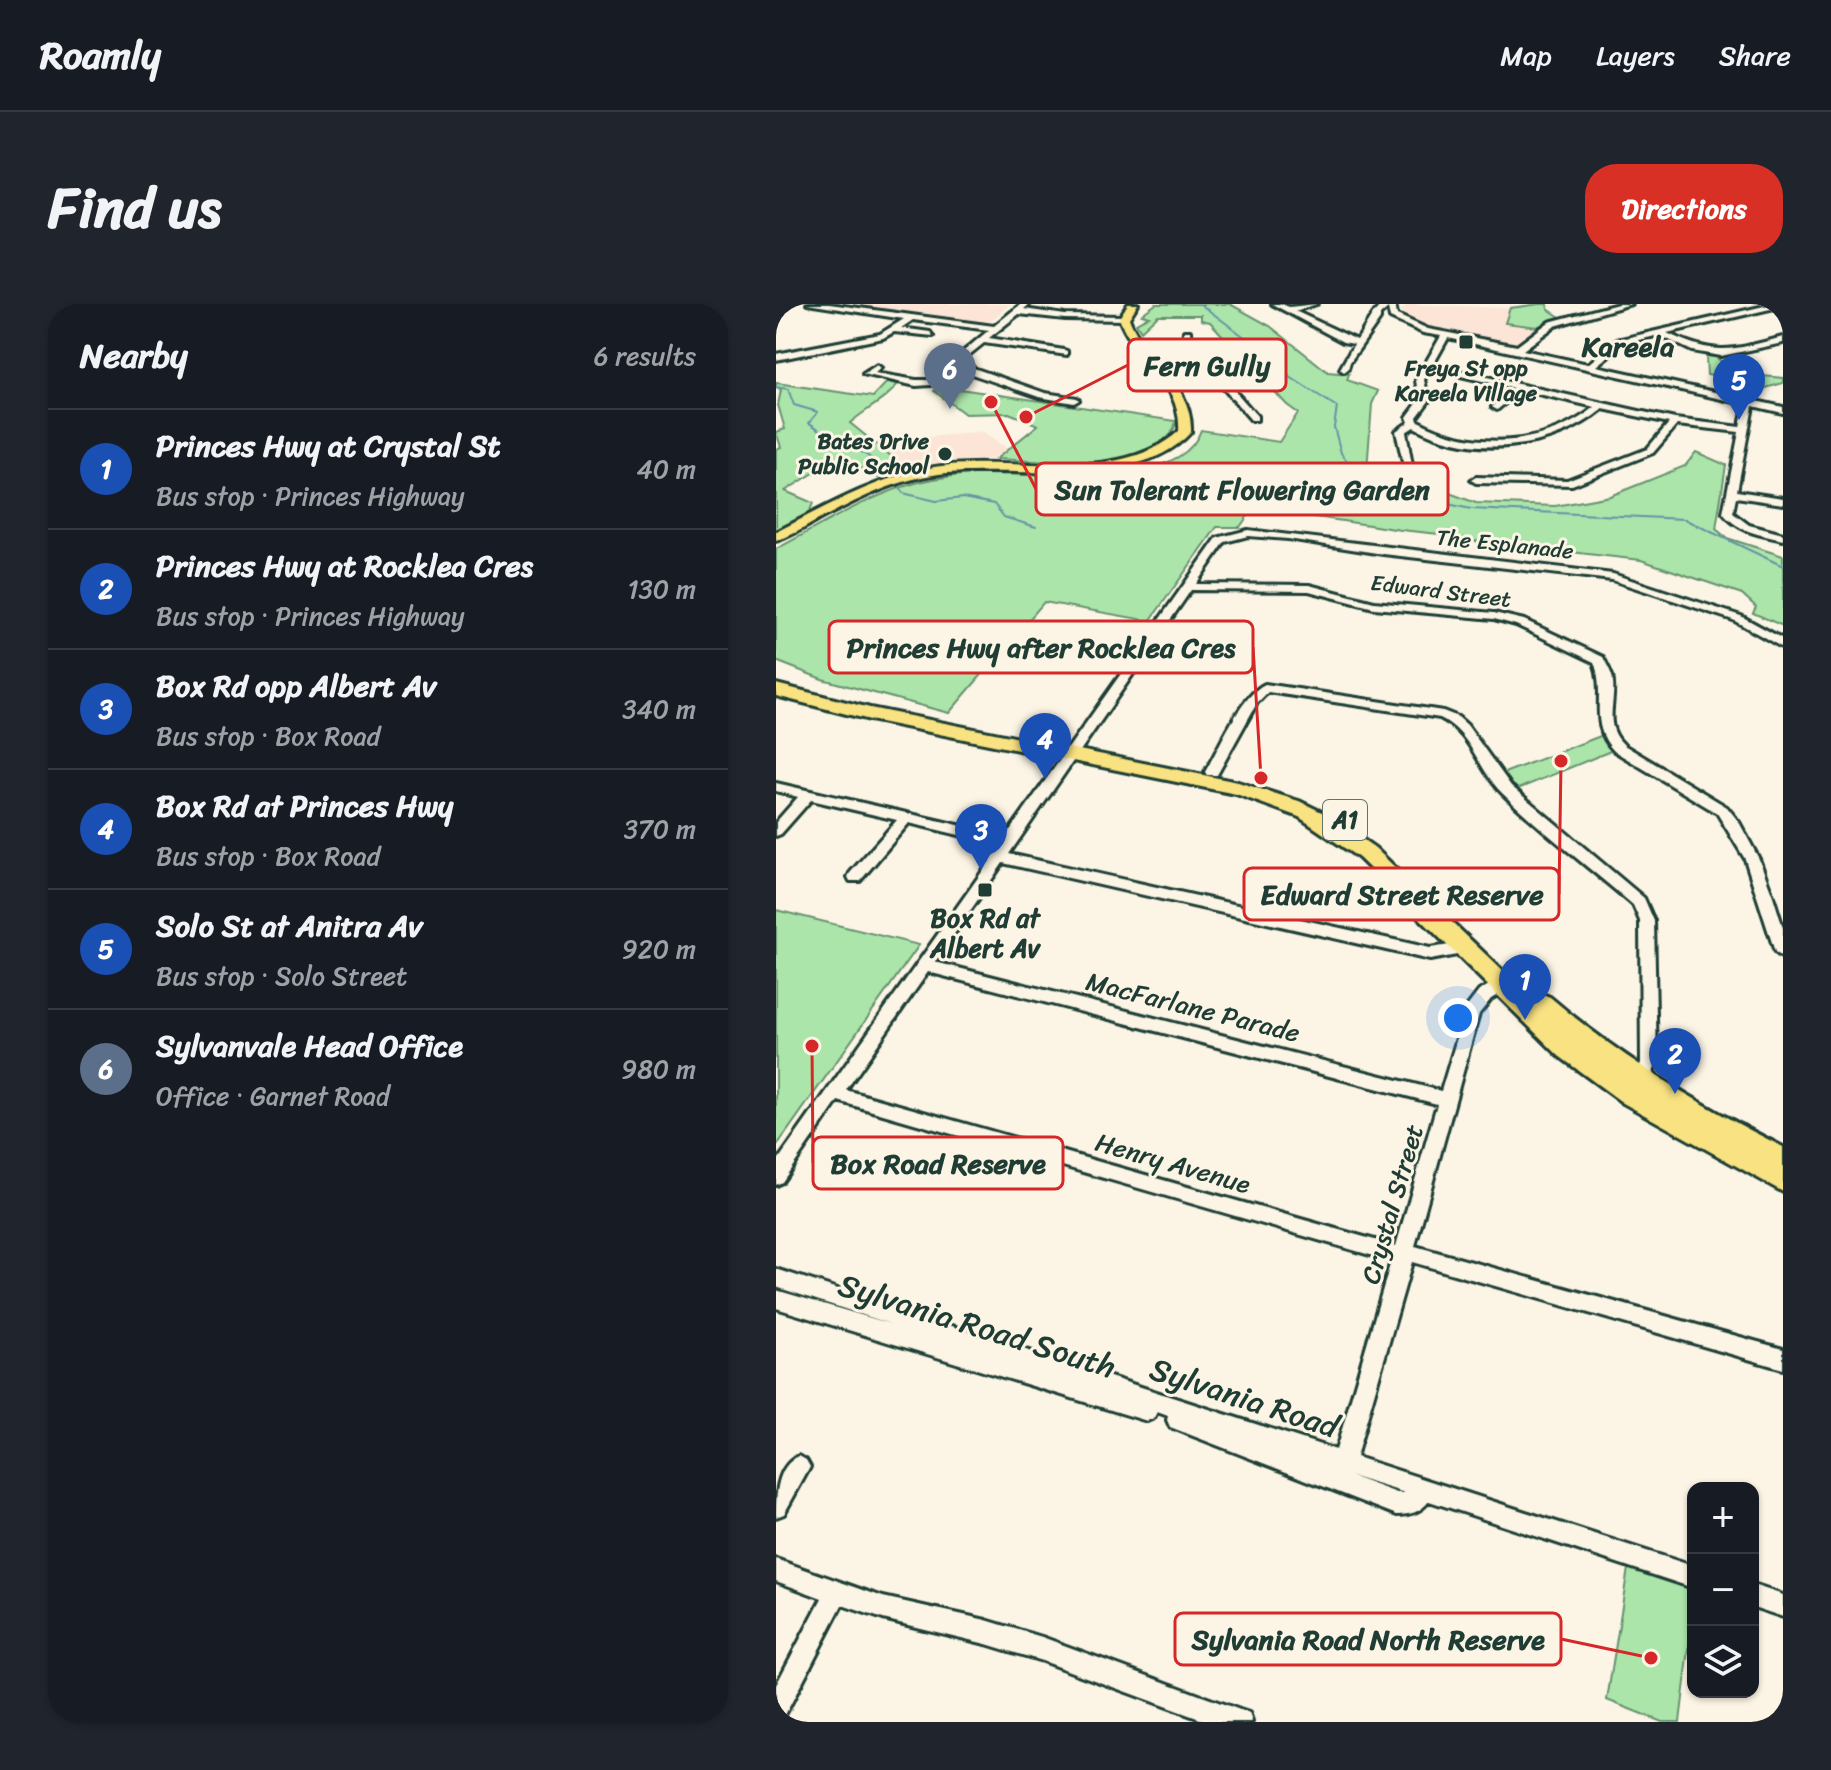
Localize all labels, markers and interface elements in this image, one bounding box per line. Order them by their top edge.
text: Roamly [40,22,161,89]
text: Map [1500,31,1552,80]
text: Layers [1596,31,1675,80]
text: Share [1719,31,1791,80]
text: Find us [48,159,221,258]
button: Directions [1585,164,1783,253]
district label: Kareela [1581,322,1674,371]
text: Nearby [80,326,188,386]
text: 6 results [594,333,696,379]
marker: Freya St opp Kareela Village [1457,333,1475,351]
callout: Fern Gully [1128,339,1286,391]
text: Fern Gully [1143,341,1272,390]
pin: 6 [924,343,976,409]
place label: Freya St opp Kareela Village [1394,349,1538,413]
pin: 5 [1713,354,1765,420]
text: Princes Hwy at Crystal St [156,419,501,473]
place label: Bates Drive Public School [798,422,930,486]
marker: Bates Drive Public School [936,445,954,463]
text: 1 [100,446,112,492]
text: 40 m [637,446,696,492]
callout: Sun Tolerant Flowering Garden [1036,463,1448,515]
text: Sun Tolerant Flowering Garden [1053,465,1431,514]
text: Bus stop · Princes Highway [156,473,464,519]
street label: The Esplanade [1434,517,1576,571]
text: Princes Hwy at Rocklea Cres [156,539,533,593]
street label: Edward Street [1369,563,1514,619]
text: 2 [98,566,114,612]
text: 130 m [627,566,696,612]
text: Bus stop · Princes Highway [156,593,464,639]
callout: Princes Hwy after Rocklea Cres [829,621,1253,673]
text: Princes Hwy after Rocklea Cres [847,623,1236,672]
text: Box Rd opp Albert Av [156,659,436,713]
text: 3 [99,686,113,732]
text: 340 m [622,686,696,732]
text: Bus stop · Box Road [156,713,380,759]
pin: 4 [1019,713,1071,779]
text: Box Rd at Princes Hwy [156,779,453,833]
road number: A1 [1323,800,1367,840]
pin: 3 [955,804,1007,870]
text: 4 [98,806,114,852]
text: 370 m [624,806,696,852]
text: Bus stop · Box Road [156,833,380,879]
callout: Edward Street Reserve [1244,868,1559,920]
text: Edward Street Reserve [1260,870,1544,919]
marker: Box Rd at Albert Av [976,881,994,899]
place label: Box Rd at Albert Av [929,895,1042,971]
text: Solo St at Anitra Av [156,899,422,953]
text: 5 [98,926,114,972]
text: 920 m [622,926,696,972]
text: Bus stop · Solo Street [156,953,407,999]
pin: 1 [1499,954,1551,1020]
street label: MacFarlane Parade [1081,958,1305,1056]
your location [1438,998,1478,1038]
text: Sylvanvale Head Office [156,1019,463,1073]
pin: 2 [1649,1028,1701,1094]
text: 6 [99,1046,113,1092]
text: 980 m [621,1046,696,1092]
text: Office · Garnet Road [156,1073,390,1119]
street label: Henry Avenue [1090,1119,1256,1207]
street label: Crystal Street [1347,1119,1437,1289]
callout: Box Road Reserve [813,1137,1063,1189]
text: Box Road Reserve [830,1139,1046,1188]
street label: Sylvania Road South [831,1257,1123,1395]
street label: Sylvania Road [1142,1341,1348,1456]
map controls [1687,1482,1759,1698]
button: + [1687,1482,1759,1554]
button: − [1687,1554,1759,1626]
callout: Sylvania Road North Reserve [1175,1613,1561,1665]
text: Sylvania Road North Reserve [1190,1615,1545,1664]
button: layers [1687,1626,1759,1698]

